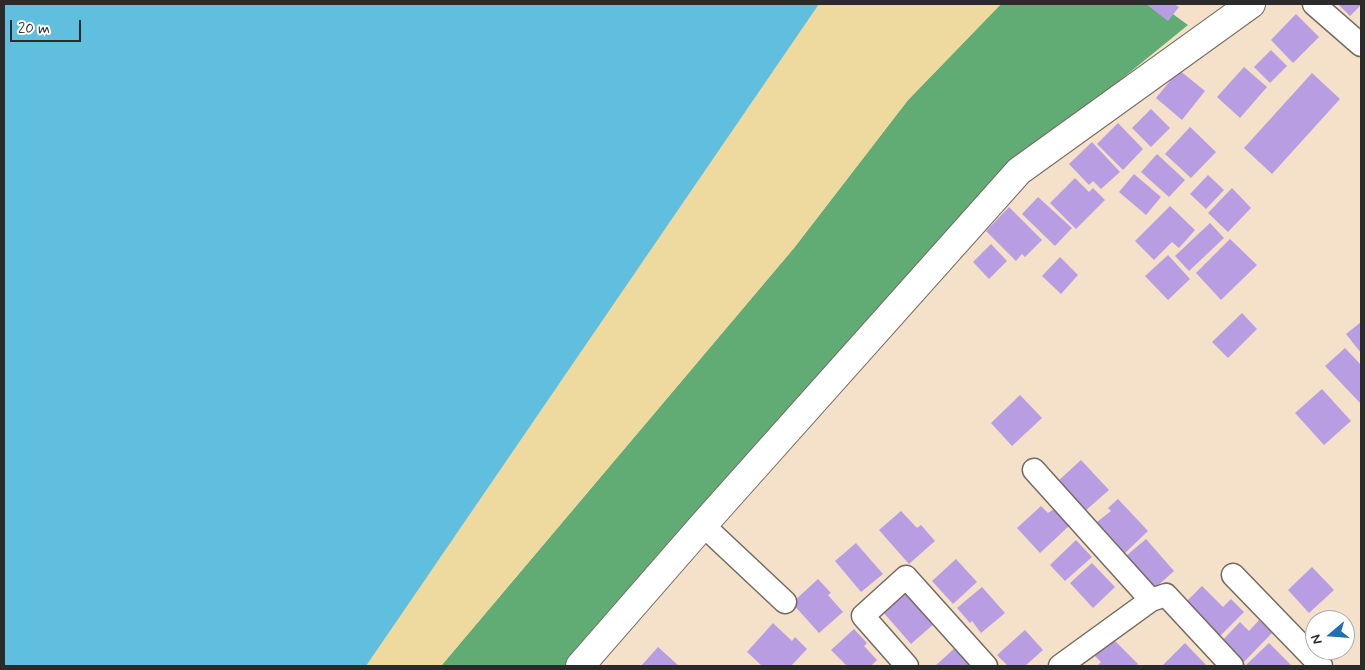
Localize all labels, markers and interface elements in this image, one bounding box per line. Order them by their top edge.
scale bar [12,10,84,42]
text: 20 m [18,19,50,39]
north arrow [1305,610,1355,660]
text: N [1307,632,1327,647]

